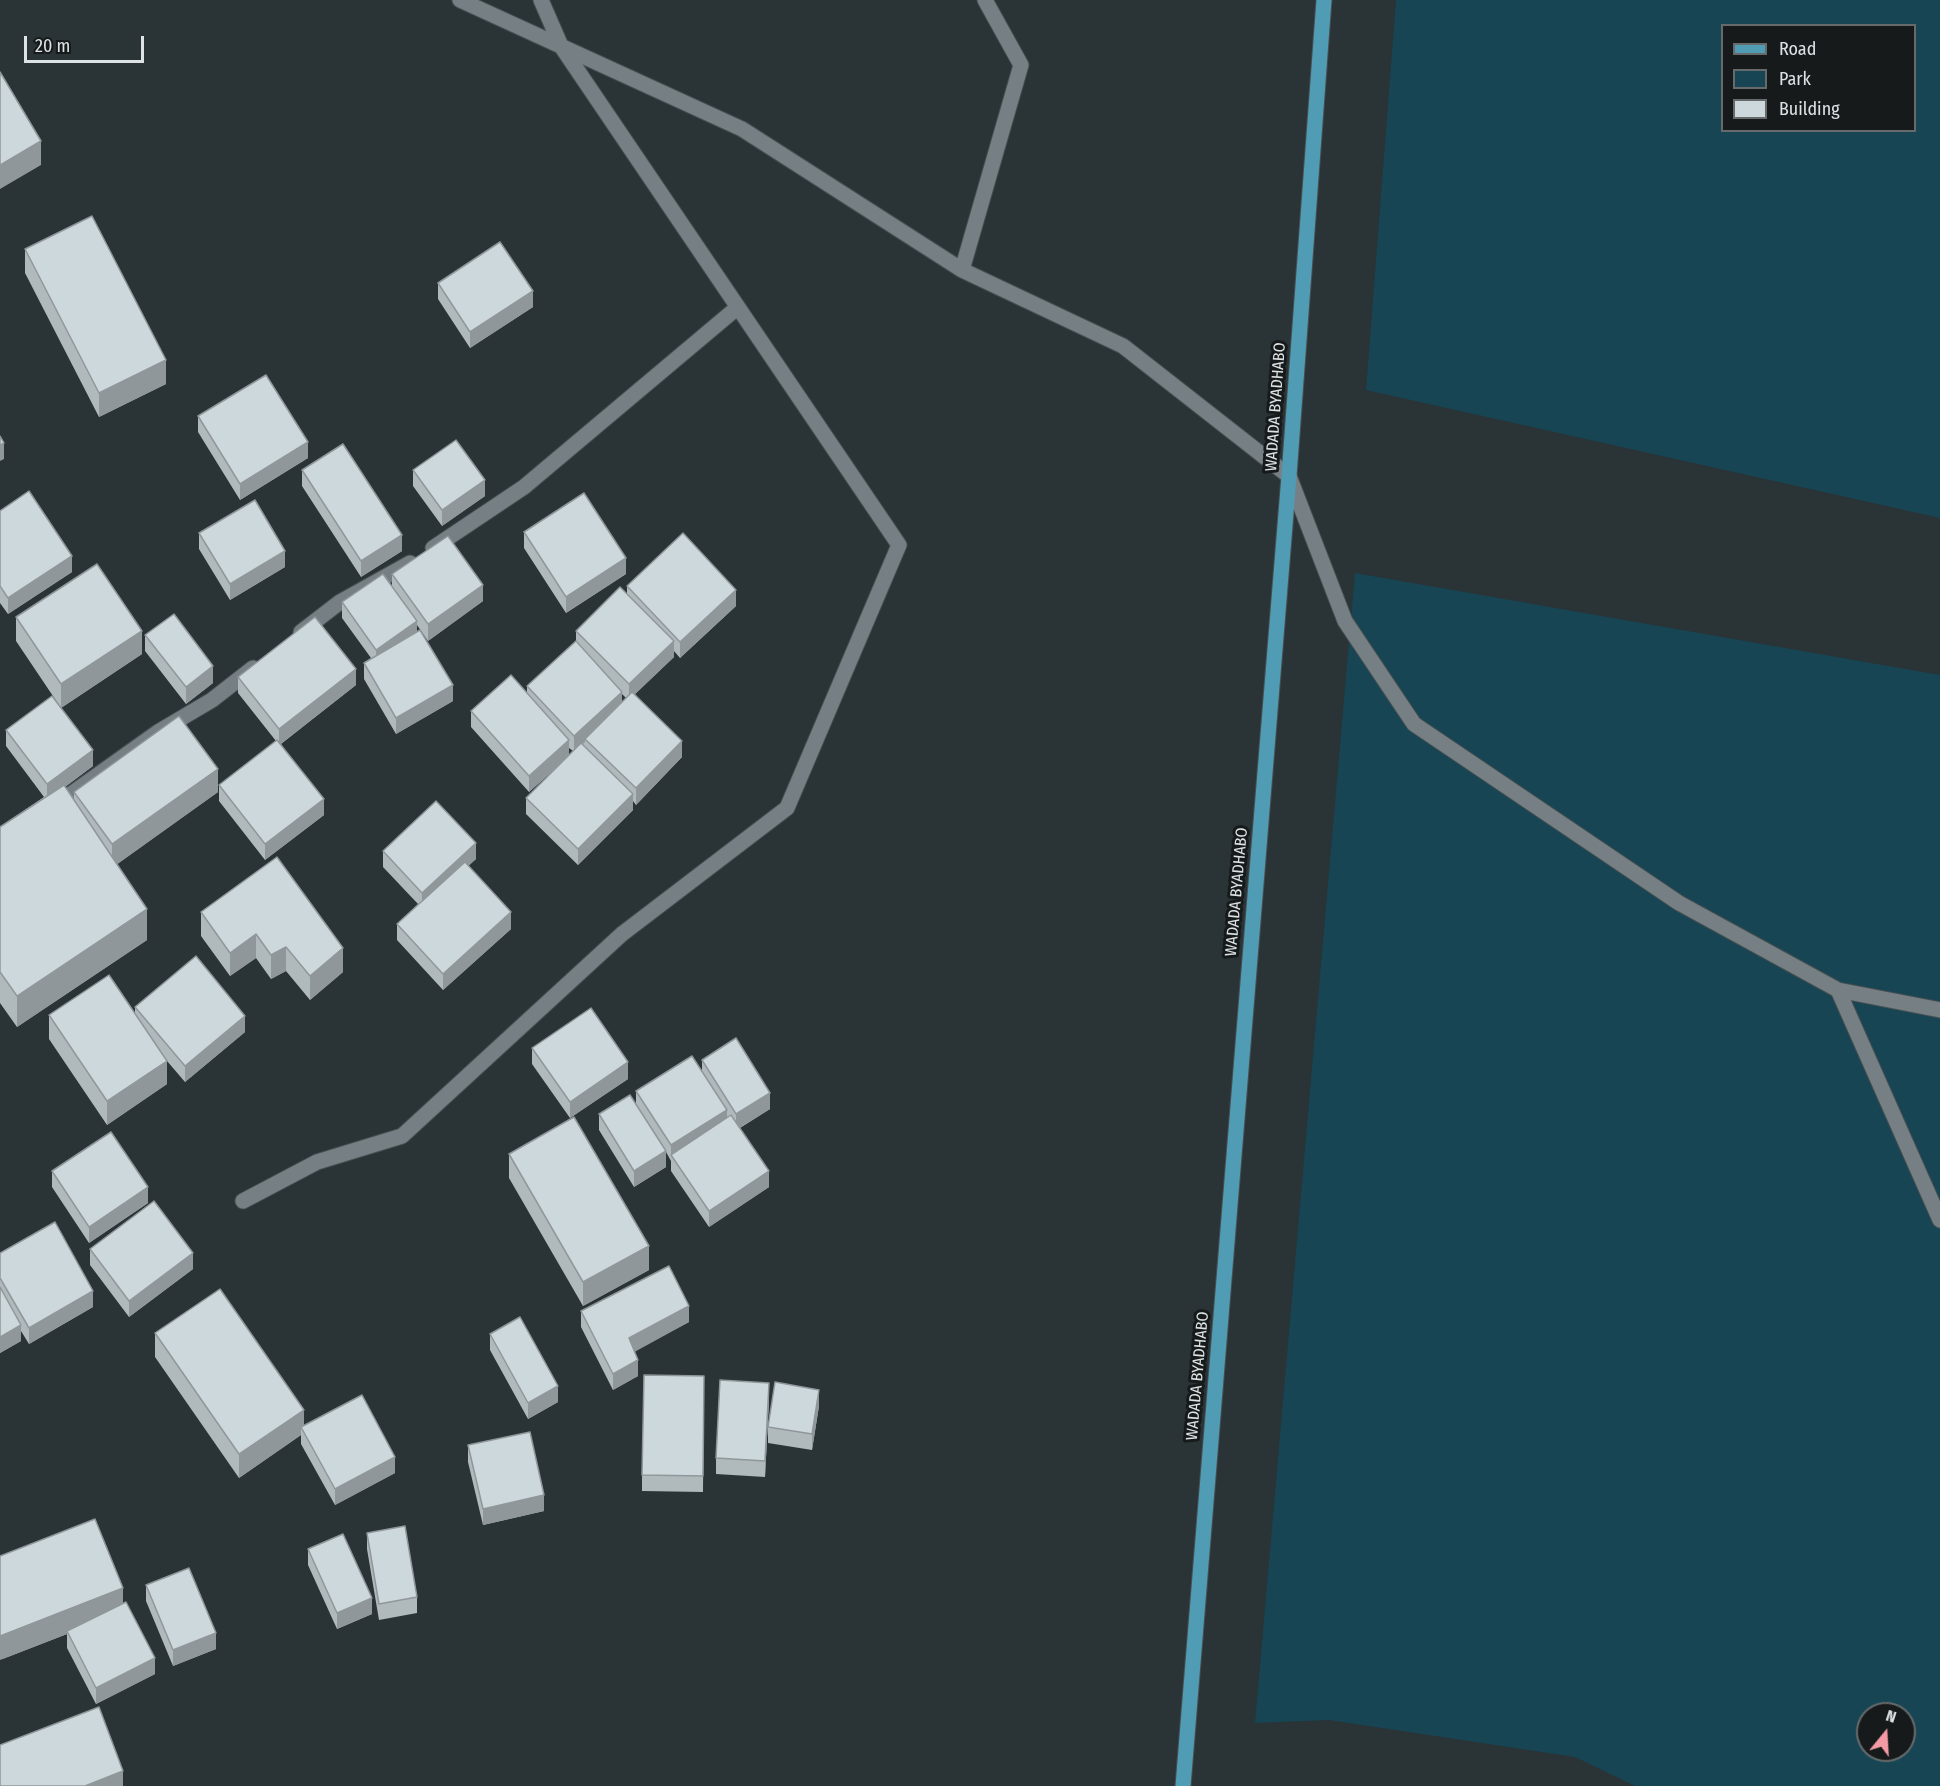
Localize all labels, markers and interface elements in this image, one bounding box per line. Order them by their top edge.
scale bar [27,24,147,62]
legend [1721,24,1916,132]
text: 20 m [35,35,70,57]
text: Road [1779,38,1816,60]
text: Park [1779,68,1811,90]
text: Building [1779,98,1840,120]
street label: WADADA BYADHABO [1262,342,1290,472]
street label: WADADA BYADHABO [1222,827,1252,957]
street label: WADADA BYADHABO [1183,1311,1213,1441]
north arrow [1856,1702,1916,1762]
text: N [1884,1706,1899,1727]

